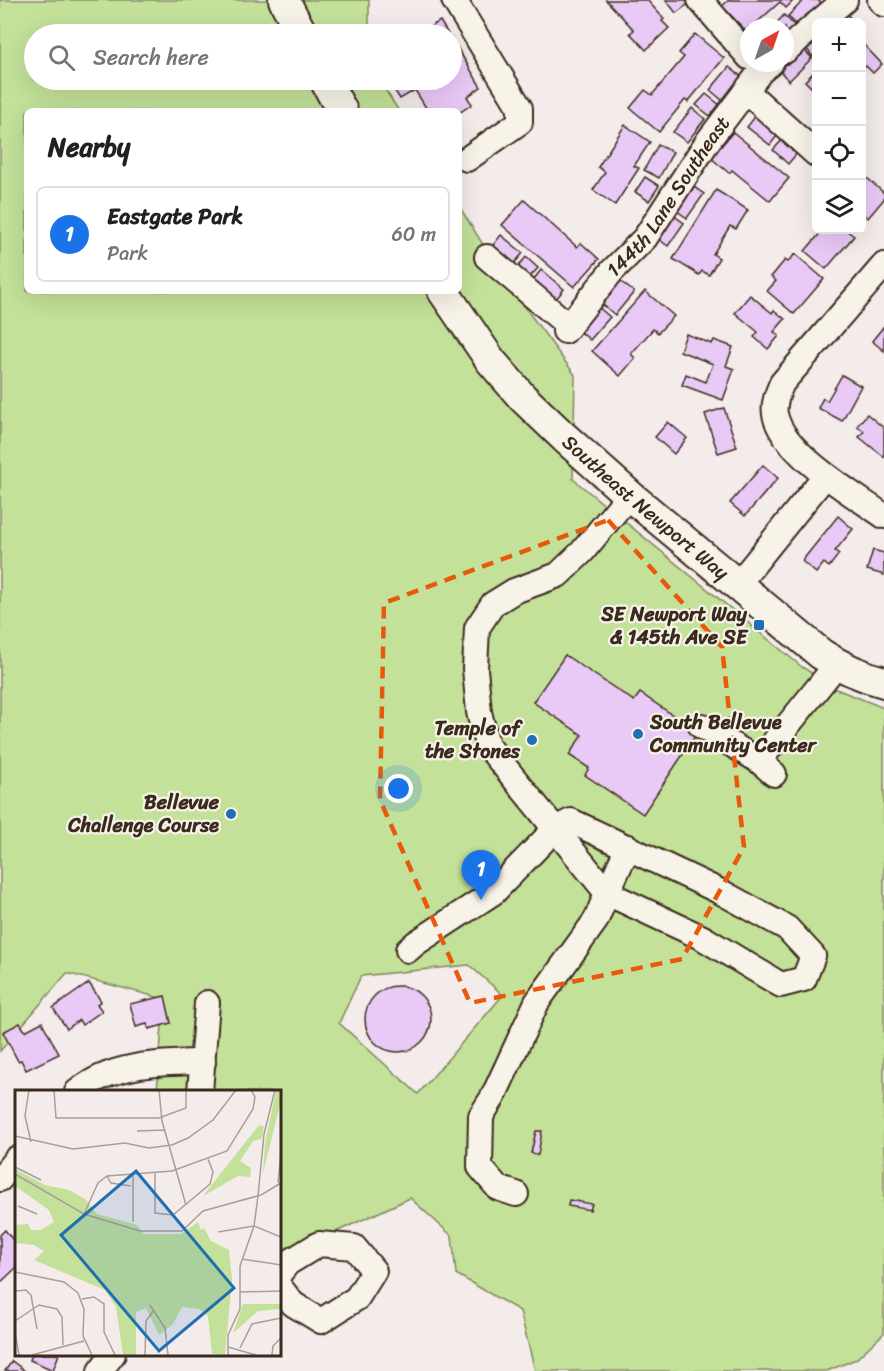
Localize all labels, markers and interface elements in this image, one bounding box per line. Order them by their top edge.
north arrow [740,18,794,72]
map controls [812,18,866,234]
button: + [812,18,866,72]
search box [24,24,462,90]
text: Search here [93,38,209,77]
icon: search [45,41,78,74]
button: − [812,72,866,126]
street label: 144th Lane Southeast [598,108,739,285]
text: Nearby [48,124,130,170]
button: locate [812,126,866,180]
button: layers [812,180,866,234]
text: Eastgate Park [107,197,243,236]
text: 1 [65,217,74,252]
text: 60 m [391,217,436,252]
text: Park [107,236,148,271]
street label: Southeast Newport Way [554,425,738,589]
place label: SE Newport Way & 145th Ave SE [600,597,749,655]
marker: SE Newport Way & 145th Ave SE [752,618,766,632]
place label: South Bellevue Community Center [649,705,817,763]
place label: Temple of the Stones [425,711,523,769]
marker: South Bellevue Community Center [631,727,645,741]
marker: Temple of the Stones [525,733,539,747]
your location [384,774,413,803]
place label: Bellevue Challenge Course [67,785,220,843]
marker: Bellevue Challenge Course [224,807,238,821]
pin: 1 [462,850,500,900]
inset map [15,1090,280,1356]

